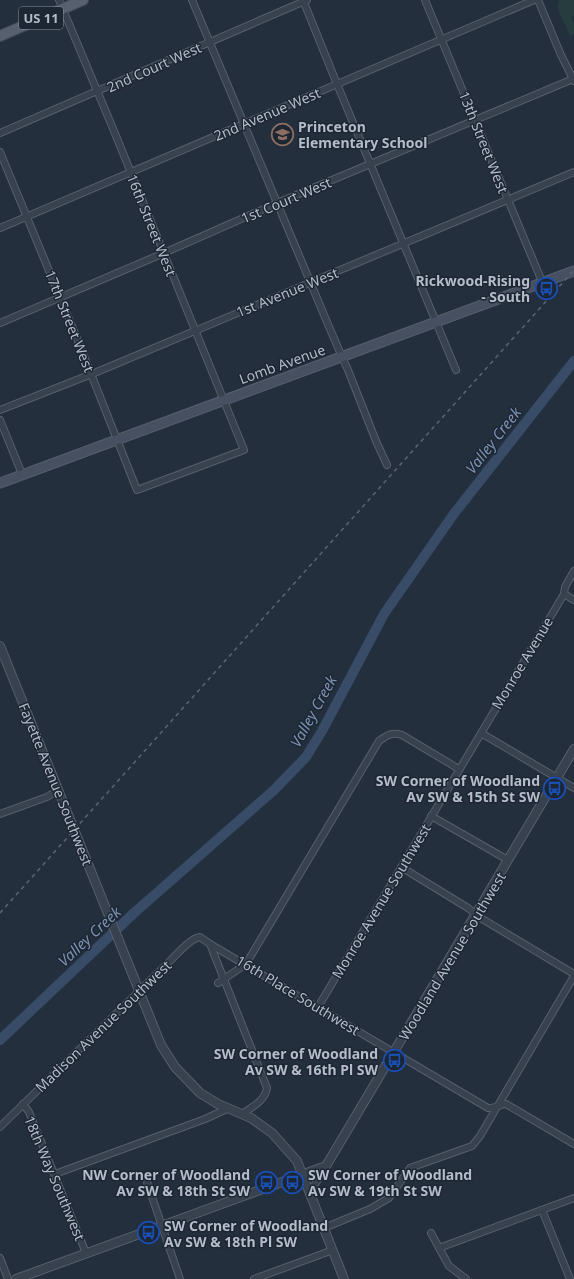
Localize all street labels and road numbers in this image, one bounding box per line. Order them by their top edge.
road number: US 11 [19,7,63,29]
street label: 2nd Court West [104,38,204,96]
street label: 2nd Avenue West [211,83,323,145]
street label: 13th Street West [455,88,513,196]
street label: 16th Street West [123,171,181,279]
street label: 1st Court West [238,172,334,228]
street label: 1st Avenue West [233,263,341,321]
street label: 17th Street West [41,267,99,375]
street label: Lomb Avenue [236,340,328,388]
street label: Monroe Avenue [487,613,557,713]
street label: Fayette Avenue Southwest [15,700,97,868]
street label: Monroe Avenue Southwest [327,820,435,982]
street label: Woodland Avenue Southwest [394,869,510,1043]
street label: 16th Place Southwest [233,951,363,1039]
street label: Madison Avenue Southwest [31,956,175,1096]
street label: 18th Way Southwest [20,1113,90,1243]

